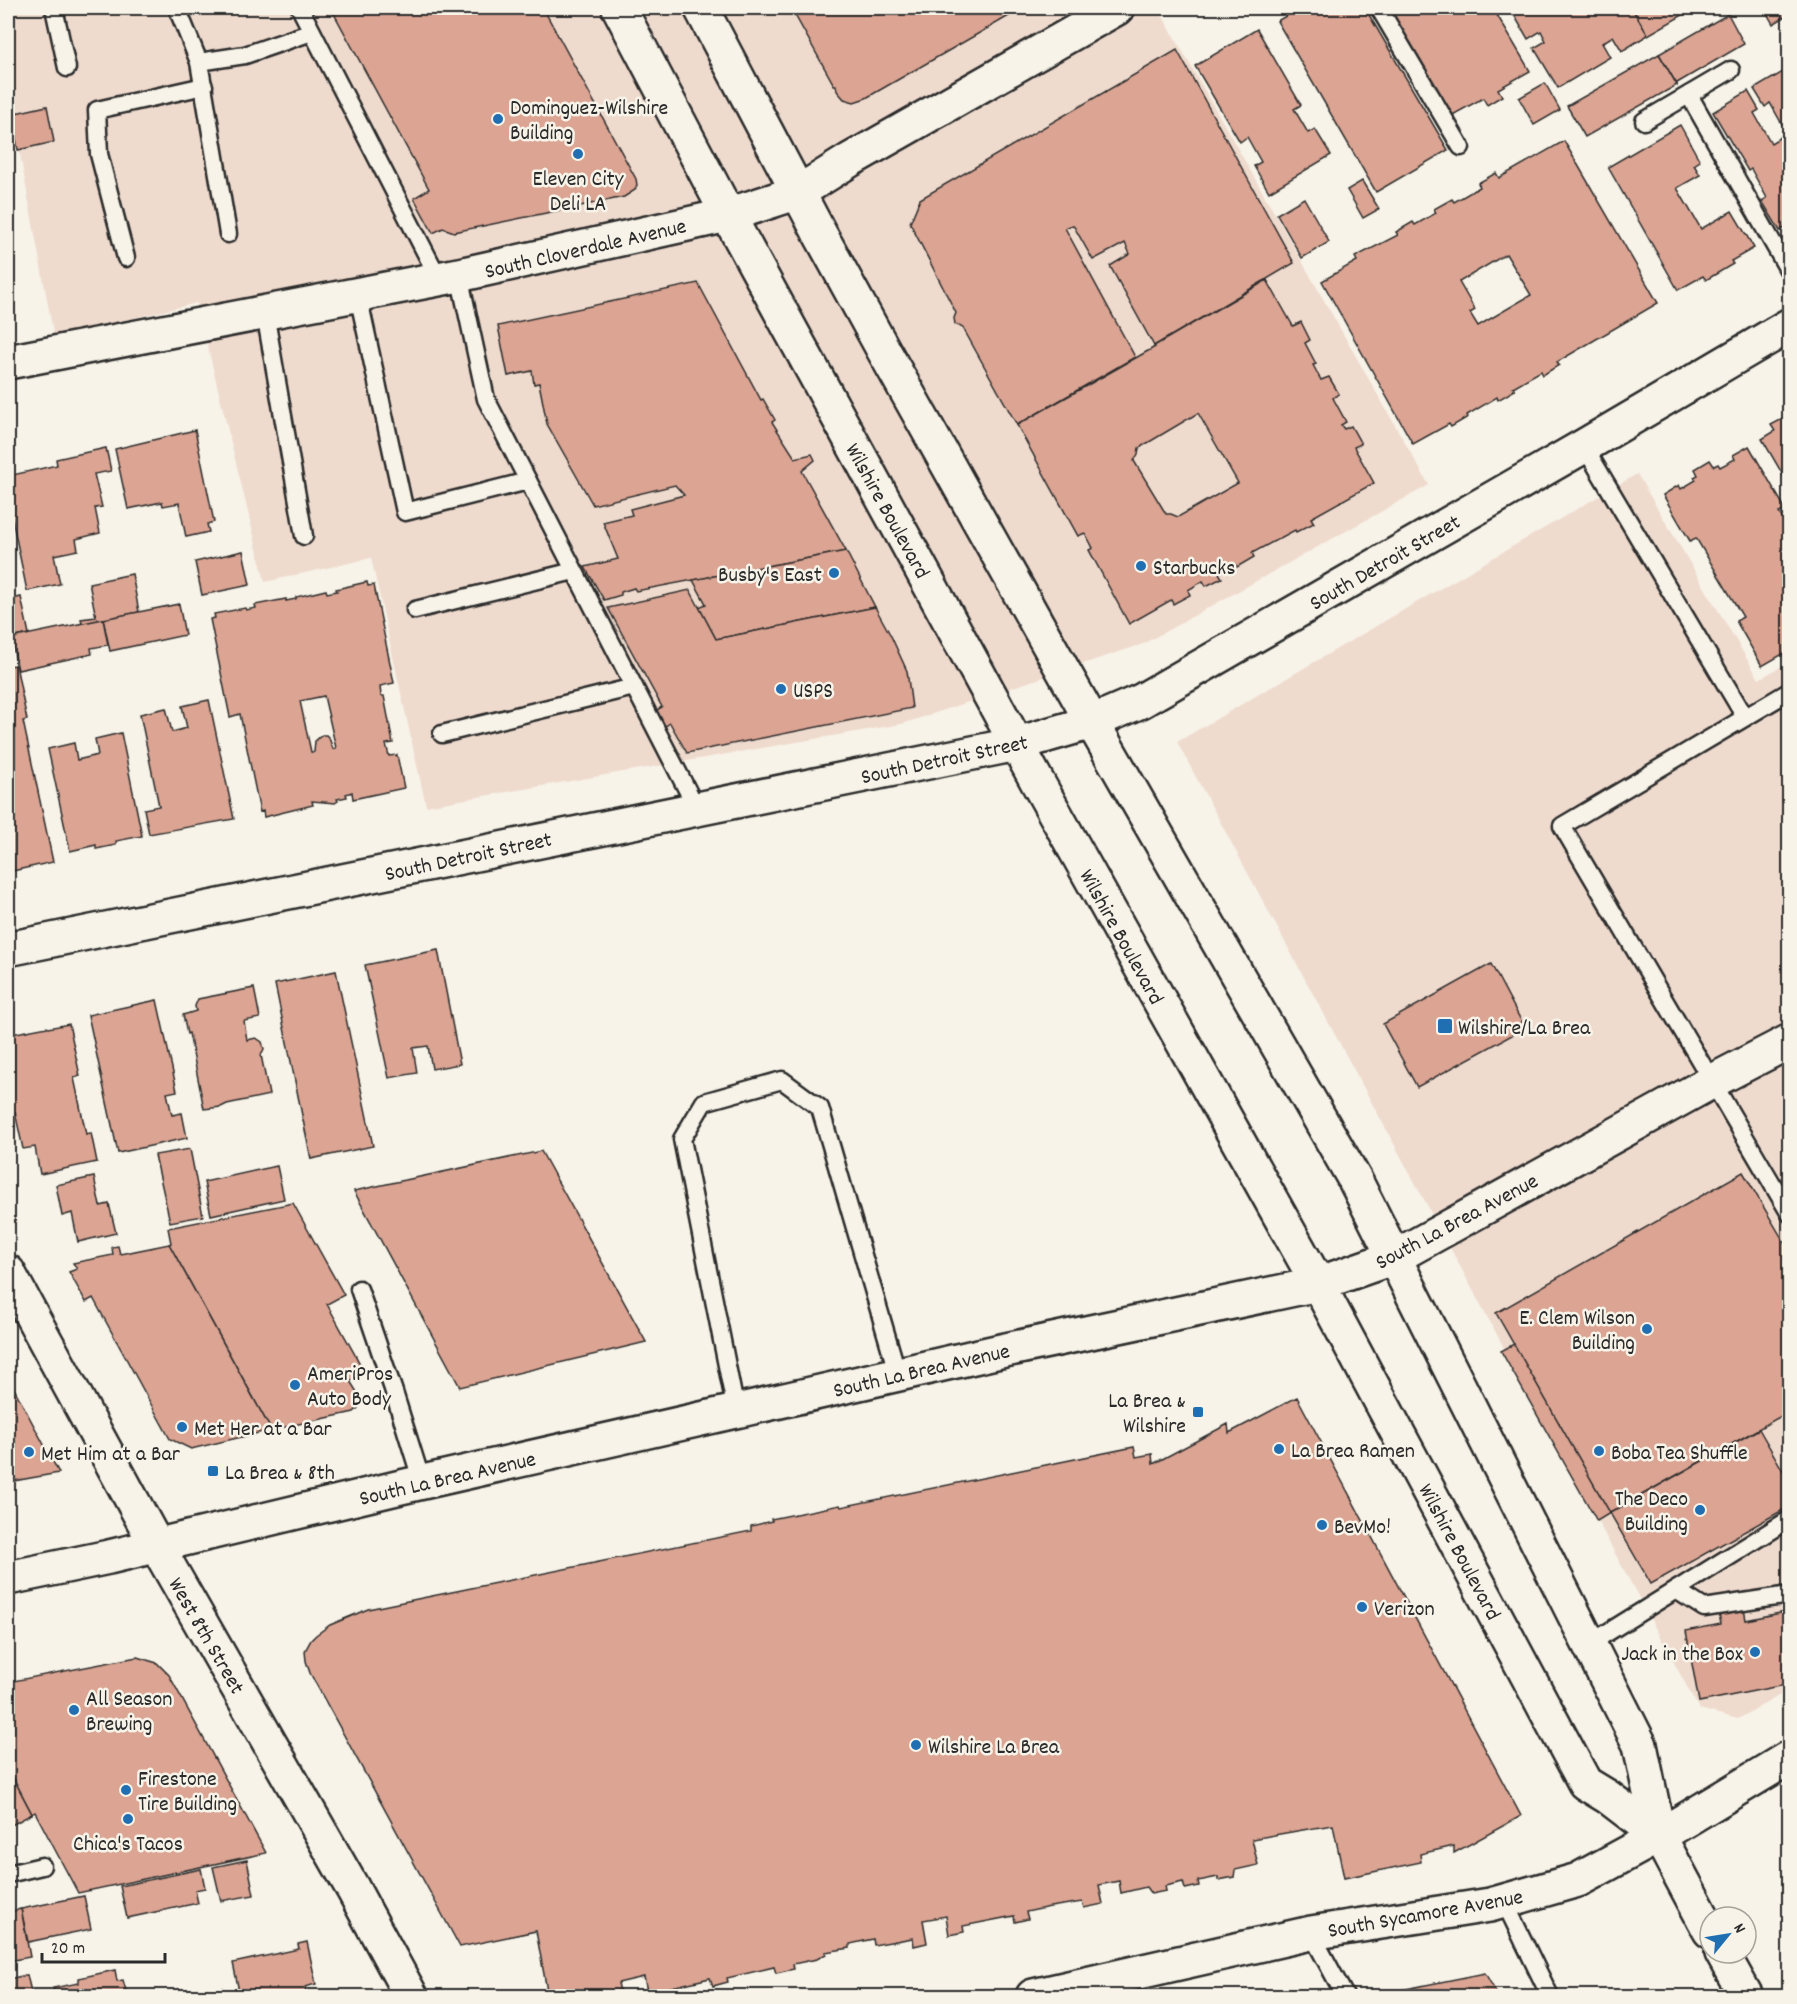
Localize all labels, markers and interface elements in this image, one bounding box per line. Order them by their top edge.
place label: Dominguez-Wilshire Building [510,94,668,150]
marker: Dominguez-Wilshire Building [491,112,505,126]
marker: Eleven City Deli LA [571,147,585,161]
place label: Eleven City Deli LA [533,165,625,221]
street label: South Cloverdale Avenue [482,212,690,289]
street label: Wilshire Boulevard [836,438,936,585]
street label: South Detroit Street [1304,508,1467,620]
place label: Starbucks [1153,554,1235,585]
marker: Starbucks [1134,559,1148,573]
place label: Busby's East [718,561,822,592]
marker: Busby's East [827,566,841,580]
place label: USPS [793,677,833,708]
marker: USPS [774,682,788,696]
street label: South Detroit Street [858,729,1031,794]
street label: South Detroit Street [382,826,555,891]
street label: Wilshire Boulevard [1070,864,1170,1011]
place label: Wilshire/La Brea [1458,1014,1591,1045]
marker: Wilshire/La Brea [1436,1017,1454,1035]
street label: South La Brea Avenue [1371,1167,1545,1279]
place label: E. Clem Wilson Building [1519,1304,1635,1360]
marker: E. Clem Wilson Building [1640,1322,1654,1336]
street label: South La Brea Avenue [830,1337,1013,1408]
place label: AmeriPros Auto Body [307,1360,393,1416]
marker: AmeriPros Auto Body [288,1378,302,1392]
place label: La Brea & Wilshire [1108,1387,1186,1443]
marker: La Brea & Wilshire [1191,1405,1205,1419]
place label: Met Her at a Bar [194,1415,332,1446]
marker: Met Her at a Bar [175,1420,189,1434]
place label: La Brea Ramen [1291,1437,1415,1468]
place label: Boba Tea Shuffle [1611,1439,1748,1470]
place label: Met Him at a Bar [41,1440,181,1471]
marker: La Brea Ramen [1272,1442,1286,1456]
marker: Boba Tea Shuffle [1592,1444,1606,1458]
marker: Met Him at a Bar [22,1445,36,1459]
street label: South La Brea Avenue [356,1445,539,1516]
place label: La Brea & 8th [225,1459,335,1490]
marker: La Brea & 8th [206,1464,220,1478]
street label: Wilshire Boulevard [1409,1479,1507,1626]
place label: The Deco Building [1615,1485,1688,1541]
marker: The Deco Building [1693,1503,1707,1517]
place label: BevMo! [1334,1513,1391,1544]
marker: BevMo! [1315,1518,1329,1532]
street label: West 8th Street [159,1573,251,1701]
place label: Verizon [1374,1595,1435,1626]
marker: Verizon [1355,1600,1369,1614]
place label: Jack in the Box [1621,1640,1743,1671]
marker: Jack in the Box [1748,1645,1762,1659]
place label: All Season Brewing [86,1685,172,1741]
marker: All Season Brewing [67,1703,81,1717]
place label: Wilshire La Brea [928,1733,1060,1764]
marker: Wilshire La Brea [909,1738,923,1752]
place label: Firestone Tire Building [138,1765,237,1821]
marker: Firestone Tire Building [119,1783,133,1797]
marker: Chica's Tacos [121,1812,135,1826]
place label: Chica's Tacos [73,1830,183,1861]
street label: South Sycamore Avenue [1325,1883,1526,1948]
north arrow [1698,1905,1758,1965]
text: N [1727,1920,1751,1938]
scale bar [42,1926,165,1964]
text: 20 m [51,1937,85,1962]

